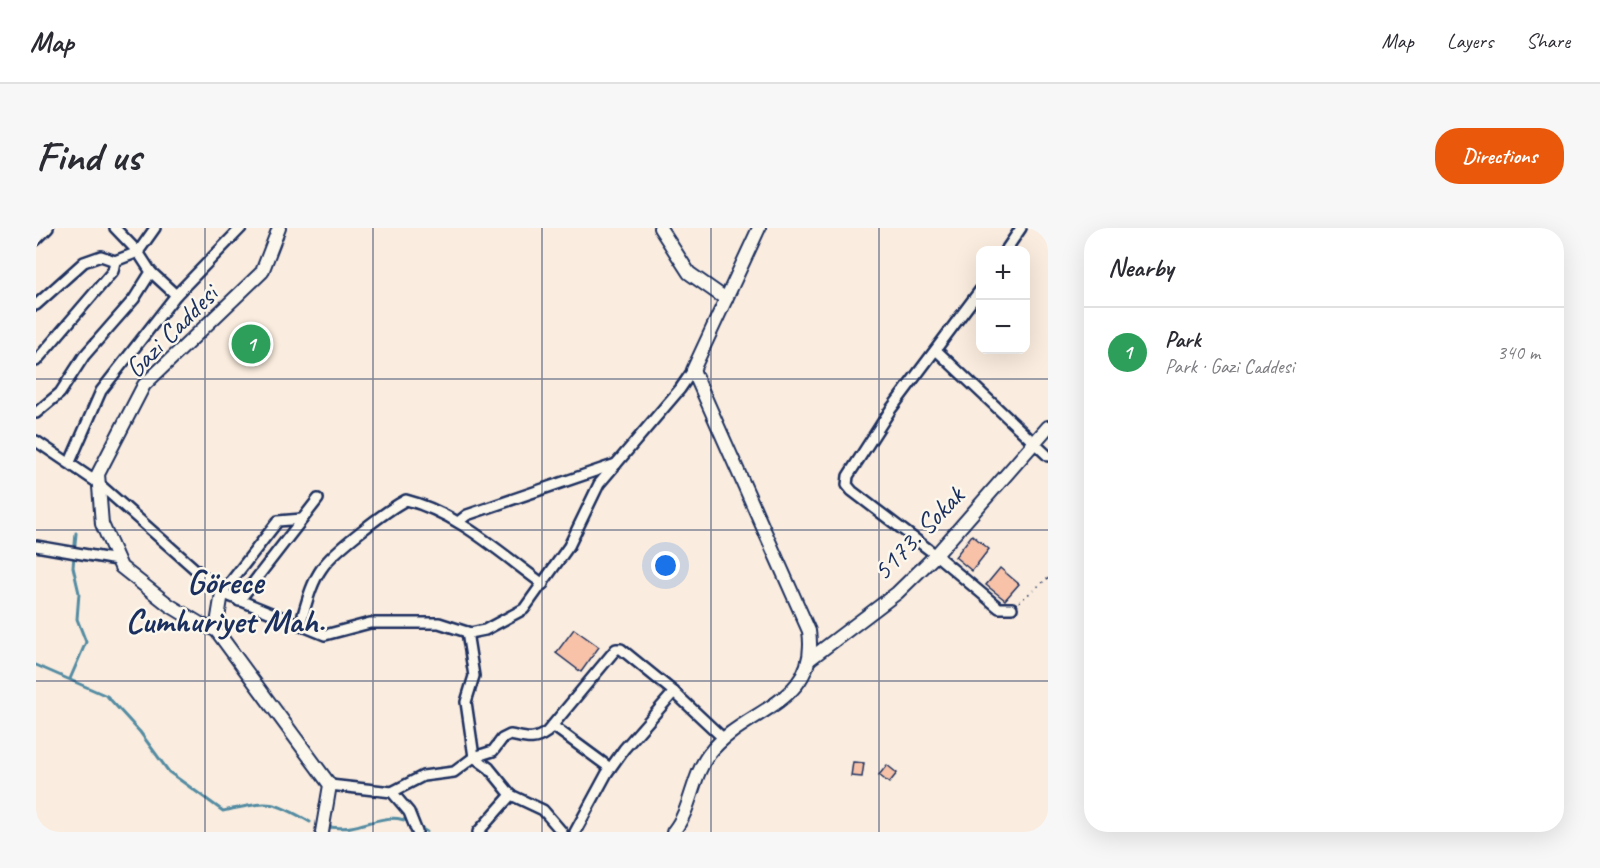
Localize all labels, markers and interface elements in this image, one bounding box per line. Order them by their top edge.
text: Map [30,24,73,59]
text: Map [1381,28,1414,54]
text: Layers [1447,28,1493,54]
text: Share [1526,28,1570,54]
button: Directions [1435,128,1564,184]
text: Find us [36,130,141,183]
map controls [976,246,1030,354]
button: + [976,246,1030,300]
text: Nearby [1108,251,1173,284]
street label: Gazi Caddesi [117,274,228,385]
button: − [976,300,1030,354]
pin: 1 [232,322,270,366]
text: Park [1165,326,1200,354]
text: 1 [1123,340,1132,365]
text: 340 m [1497,340,1540,365]
text: Park · Gazi Caddesi [1165,354,1294,379]
street label: 5173. Sokak [865,477,973,587]
your location [651,551,680,580]
district label: Görece Cumhuriyet Mah. [125,560,326,642]

